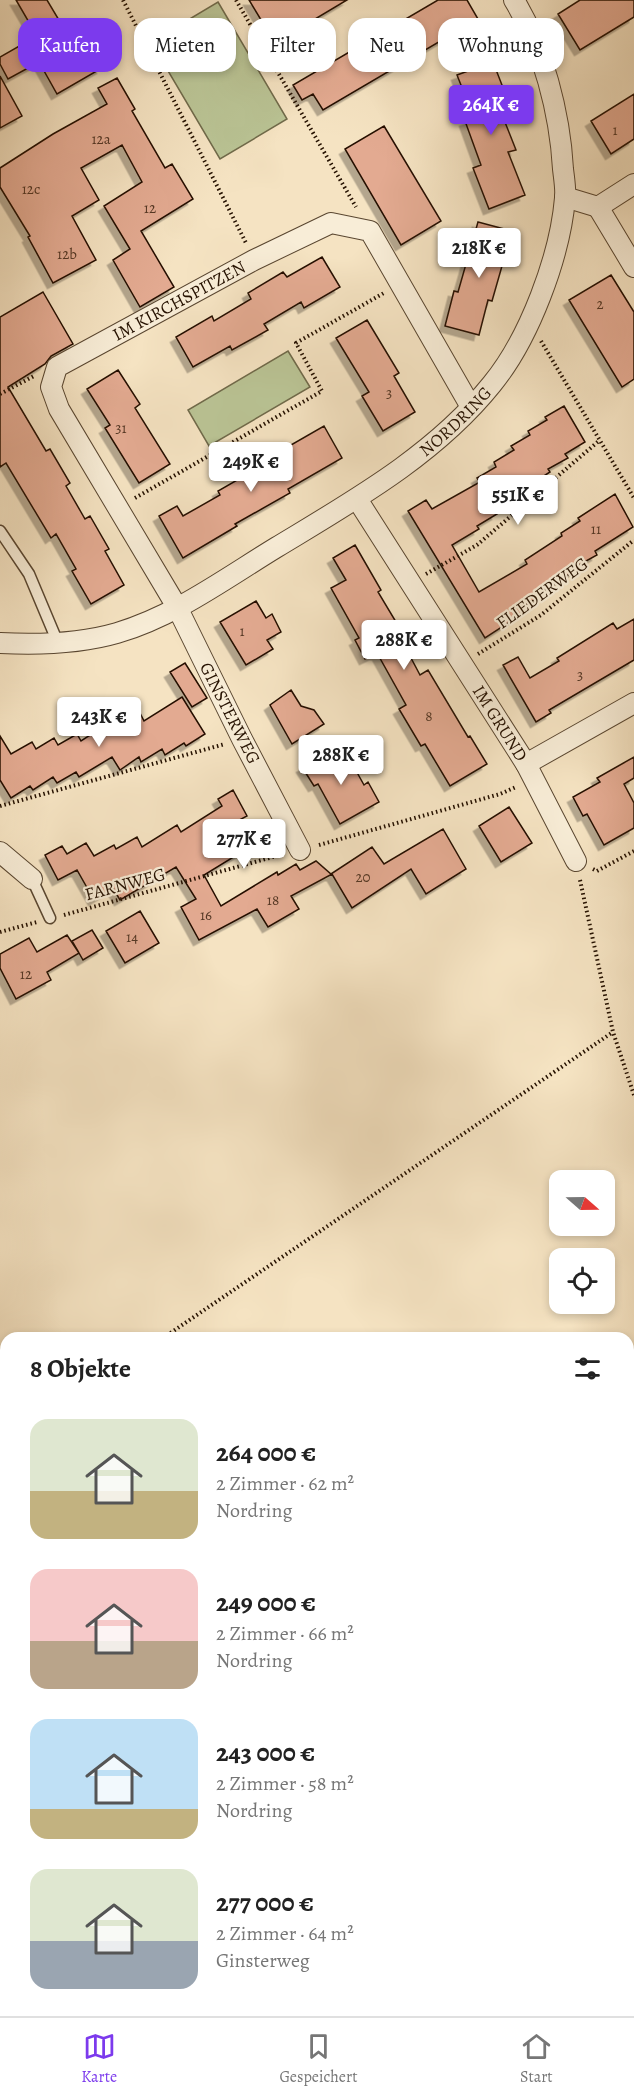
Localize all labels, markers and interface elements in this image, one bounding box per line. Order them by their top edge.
chip: Kaufen [18,18,122,72]
chip: Mieten [134,18,236,72]
chip: Filter [248,18,336,72]
chip: Neu [348,18,426,72]
chip: Wohnung [438,18,564,72]
pin: 264K € [442,85,540,136]
text: 264K € [463,91,519,118]
house number: 1 [612,120,618,140]
house number: 12a [91,129,111,149]
house number: 12c [22,179,40,199]
house number: 12 [144,198,156,218]
pin: 218K € [430,228,528,279]
text: 218K € [452,234,506,261]
house number: 12b [57,244,77,264]
street label: IM KIRCHSPITZEN [108,255,250,347]
house number: 2 [596,294,604,314]
street label: NORDRING [414,381,497,462]
house number: 3 [386,383,392,403]
house number: 31 [115,418,127,438]
pin: 249K € [202,442,300,493]
text: 249K € [223,448,279,475]
pin: 551K € [469,475,567,526]
text: 551K € [492,481,544,508]
house number: 11 [591,519,601,539]
street label: FLIEDERWEG [491,552,593,634]
pin: 288K € [355,620,453,671]
house number: 1 [239,621,245,641]
text: 288K € [376,626,432,653]
street label: GINSTERWEG [194,658,266,768]
house number: 3 [577,665,583,685]
street label: IM GRUND [467,681,533,766]
pin: 243K € [50,697,148,748]
text: 243K € [71,703,127,730]
house number: 8 [425,706,433,726]
pin: 288K € [292,735,390,786]
text: 288K € [313,741,369,768]
pin: 277K € [195,819,293,870]
text: 277K € [217,825,271,852]
street label: FARNWEG [82,862,168,906]
house number: 20 [355,867,371,887]
house number: 18 [267,890,279,910]
house number: 16 [200,905,212,925]
house number: 14 [126,927,138,947]
house number: 12 [20,964,32,984]
north arrow [549,1170,615,1236]
map controls [549,1170,615,1314]
button: locate [549,1248,615,1314]
text: 8 Objekte [30,1351,131,1386]
icon: filters [571,1352,604,1385]
text: 264 000 € [216,1435,316,1470]
icon: home [78,1443,150,1515]
text: 2 Zimmer · 62 m² [216,1470,354,1497]
text: Nordring [216,1497,292,1524]
text: 249 000 € [216,1585,316,1620]
icon: home [78,1593,150,1665]
text: 2 Zimmer · 66 m² [216,1620,354,1647]
text: Nordring [216,1647,292,1674]
text: 243 000 € [216,1735,315,1770]
icon: home [78,1743,150,1815]
text: 2 Zimmer · 58 m² [216,1770,354,1797]
text: Nordring [216,1797,292,1824]
text: 277 000 € [216,1885,314,1920]
icon: home [78,1893,150,1965]
text: 2 Zimmer · 64 m² [216,1920,354,1947]
text: Ginsterweg [216,1947,310,1974]
tab: Karte [81,2030,117,2088]
tab: Gespeichert [279,2030,357,2088]
tab: Start [520,2030,553,2088]

